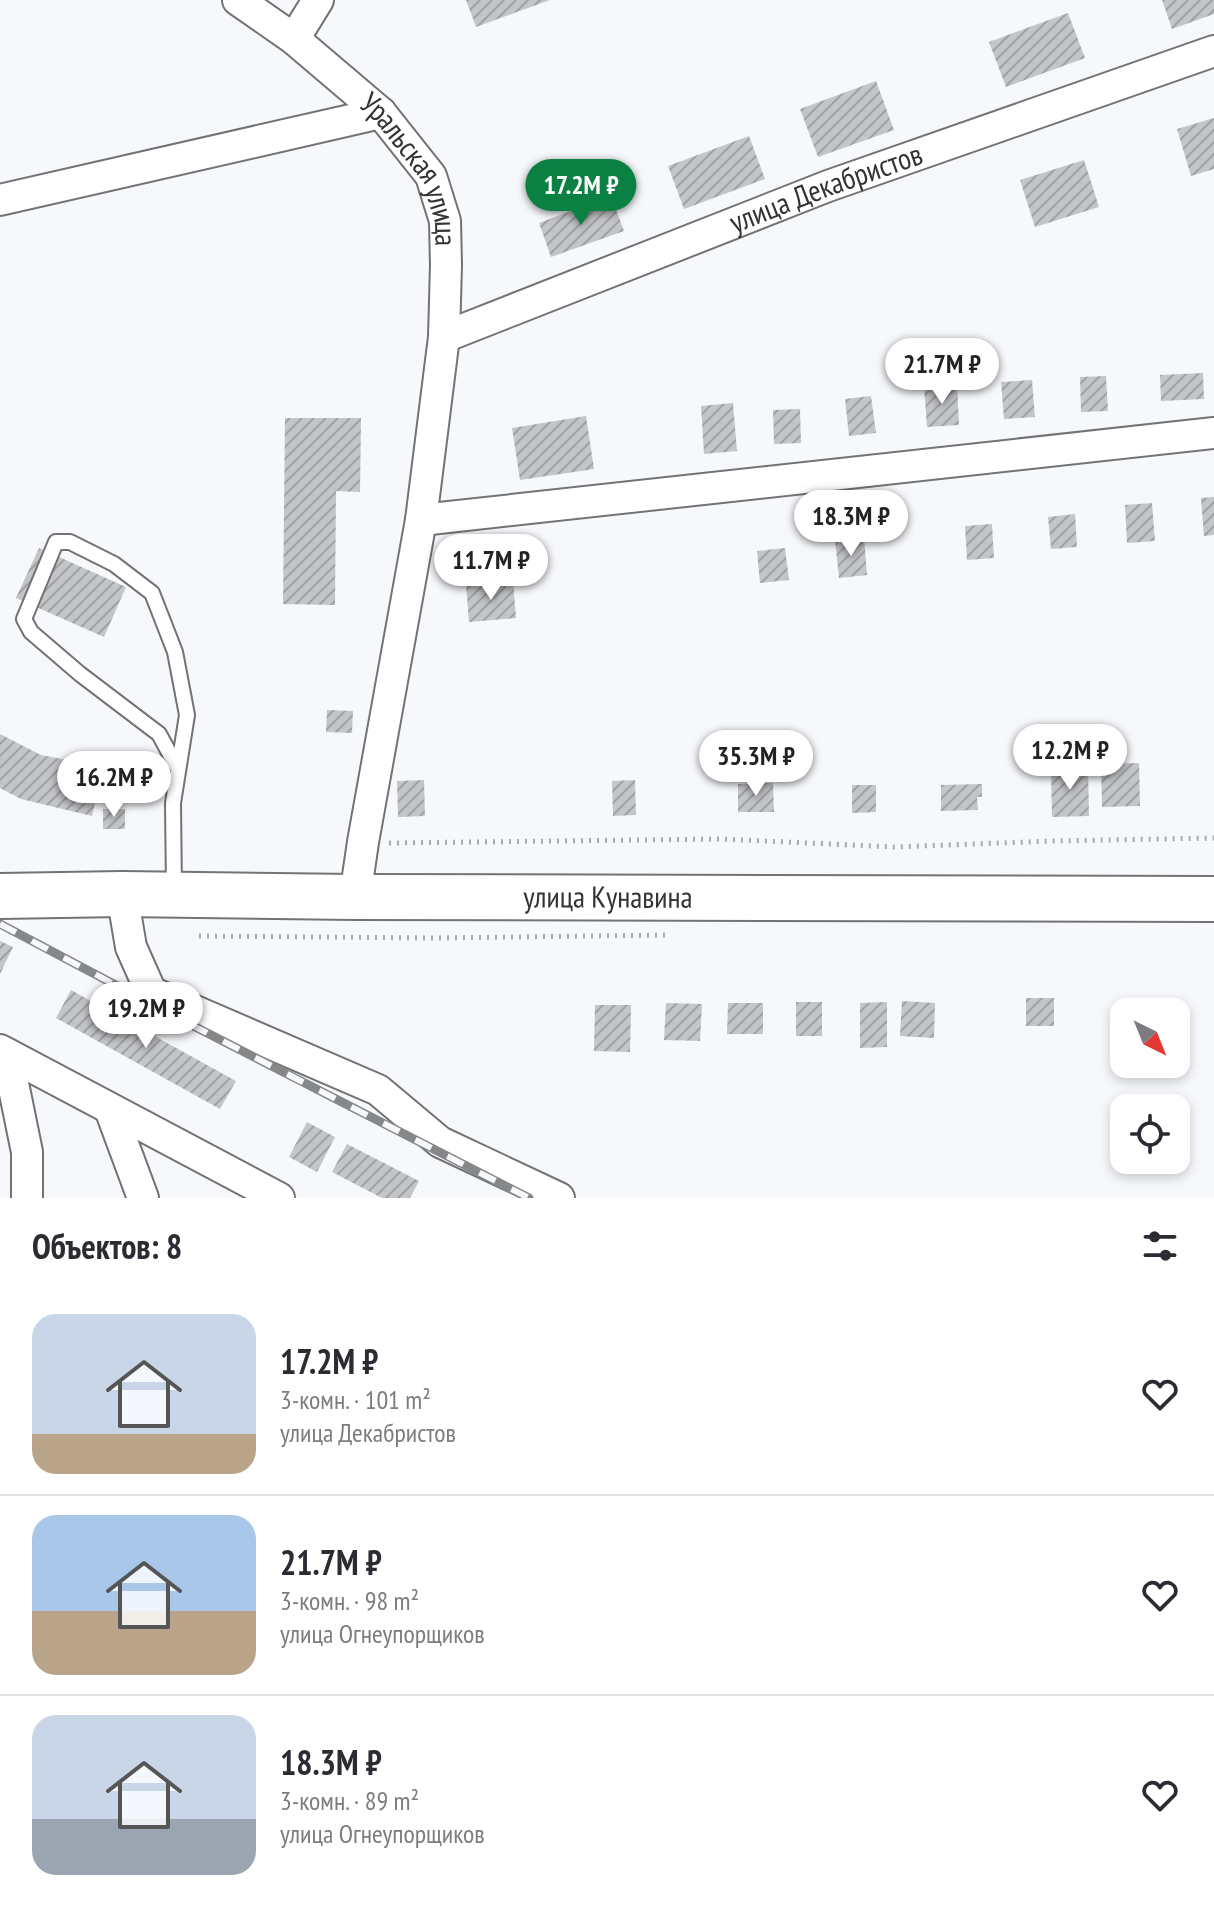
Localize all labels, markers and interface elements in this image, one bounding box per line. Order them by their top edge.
street label: Уральская улица [353,83,467,247]
street label: улица Декабристов [723,134,927,241]
pin: 17.2M ₽ [507,159,655,227]
text: 17.2M ₽ [543,168,619,201]
pin: 21.7M ₽ [868,338,1016,406]
text: 21.7M ₽ [903,347,981,380]
pin: 18.3M ₽ [777,490,925,558]
text: 18.3M ₽ [812,499,890,532]
pin: 11.7M ₽ [417,534,565,602]
text: 11.7M ₽ [452,543,530,576]
pin: 12.2M ₽ [996,724,1144,792]
pin: 35.3M ₽ [682,730,830,798]
text: 12.2M ₽ [1031,733,1109,766]
text: 35.3M ₽ [717,739,795,772]
pin: 16.2M ₽ [40,751,188,819]
text: 16.2M ₽ [75,760,153,793]
street label: улица Кунавина [523,876,693,916]
pin: 19.2M ₽ [72,982,220,1050]
text: 19.2M ₽ [107,991,185,1024]
north arrow [1110,998,1190,1078]
map controls [1110,998,1190,1174]
button: locate [1110,1094,1190,1174]
text: Объектов: 8 [32,1224,182,1268]
icon: filters [1138,1224,1182,1268]
text: 17.2M ₽ [280,1339,378,1383]
icon: home [96,1346,192,1442]
icon: heart [1138,1372,1182,1416]
text: 3-комн. · 101 m² [280,1383,431,1416]
text: улица Декабристов [280,1416,456,1449]
text: 21.7M ₽ [280,1540,382,1584]
icon: home [96,1547,192,1643]
icon: heart [1138,1573,1182,1617]
text: 3-комн. · 98 m² [280,1584,419,1617]
text: улица Огнеупорщиков [280,1617,485,1650]
text: 18.3M ₽ [280,1740,382,1784]
icon: home [96,1747,192,1843]
icon: heart [1138,1773,1182,1817]
text: 3-комн. · 89 m² [280,1784,419,1817]
text: улица Огнеупорщиков [280,1817,485,1850]

